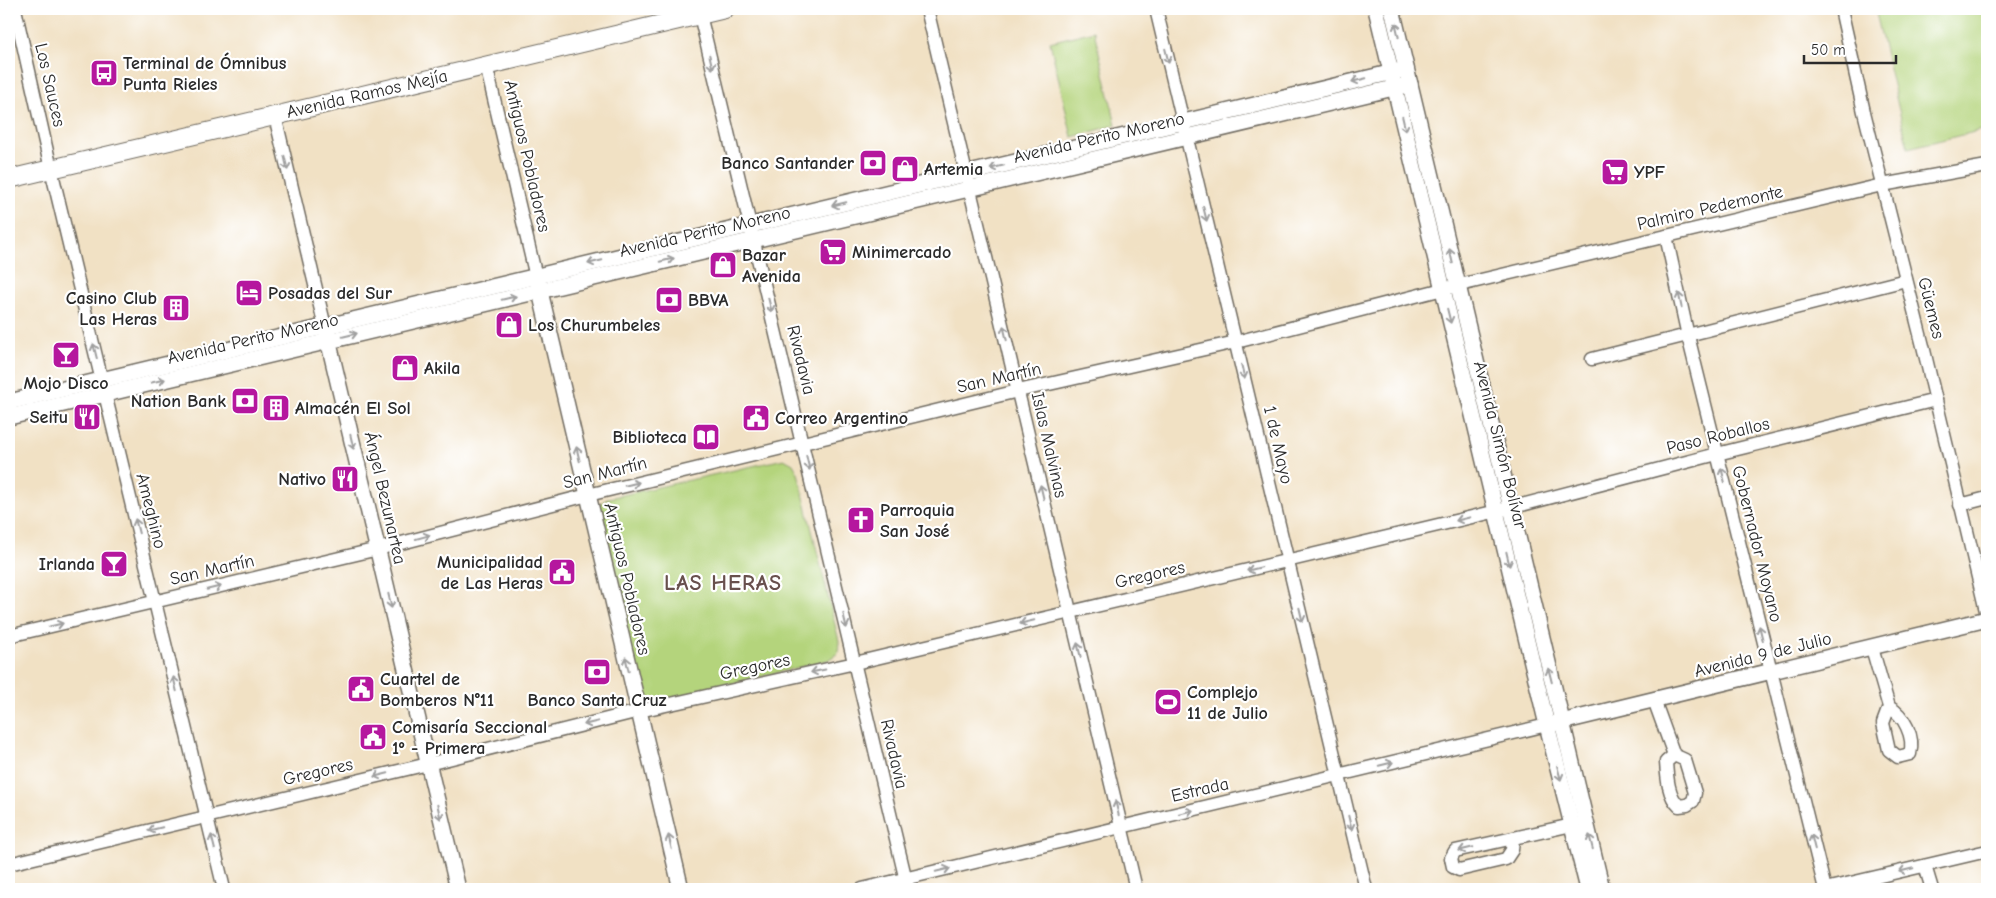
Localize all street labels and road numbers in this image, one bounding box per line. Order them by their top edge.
street label: Los Sauces [30,41,70,129]
street label: Avenida Ramos Mejía [284,65,450,123]
street label: Antiguos Pobladores [499,78,555,234]
street label: Avenida Perito Moreno [1011,108,1187,168]
street label: Palmiro Pedemonte [1635,181,1785,235]
street label: Avenida Perito Moreno [617,202,793,262]
street label: Güemes [1913,275,1949,341]
street label: Avenida Perito Moreno [165,309,341,369]
street label: Rivadavia [782,323,820,397]
street label: San Martín [955,358,1043,398]
street label: Avenida Simón Bolívar [1469,359,1531,532]
street label: Islas Malvinas [1027,390,1071,500]
street label: 1 de Mayo [1259,404,1297,486]
street label: Paso Roballos [1664,413,1772,459]
street label: Ángel Bezunartea [360,429,411,566]
street label: San Martín [561,452,649,494]
street label: Gobernador Moyano [1727,463,1787,625]
street label: Ameghino [131,471,171,551]
street label: Antiguos Pobladores [599,501,655,657]
street label: San Martín [168,550,256,590]
street label: Gregores [1113,557,1187,593]
street label: Avenida 9 de Julio [1692,628,1834,682]
street label: Gregores [718,649,792,685]
street label: Rivadavia [876,717,912,791]
street label: Gregores [281,754,355,790]
street label: Estrada [1169,773,1231,807]

